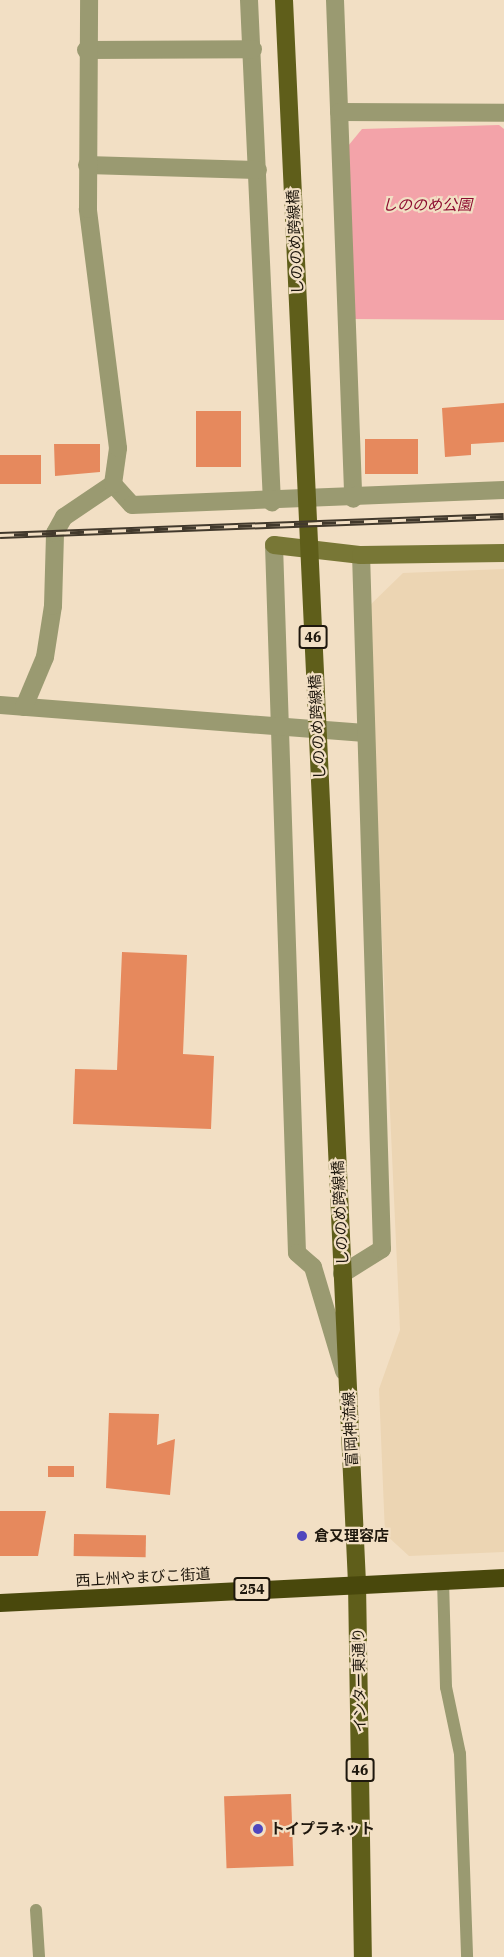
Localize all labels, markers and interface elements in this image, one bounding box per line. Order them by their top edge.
street label: しののめ跨線橋 [283,189,307,295]
park label: しののめ公園 [382,196,472,214]
road number: 46 [298,626,328,648]
street label: しののめ跨線橋 [305,674,329,780]
street label: しののめ跨線橋 [328,1160,352,1266]
street label: 富岡神流線 [339,1391,361,1467]
place label: 倉又理容店 [314,1527,389,1545]
marker: 倉又理容店 [295,1529,309,1543]
street label: 西上州やまびこ街道 [75,1564,211,1590]
road number: 254 [232,1578,272,1600]
street label: インター東通り [349,1627,369,1733]
road number: 46 [345,1759,375,1781]
place label: トイプラネット [270,1820,375,1838]
marker: トイプラネット [251,1822,265,1836]

